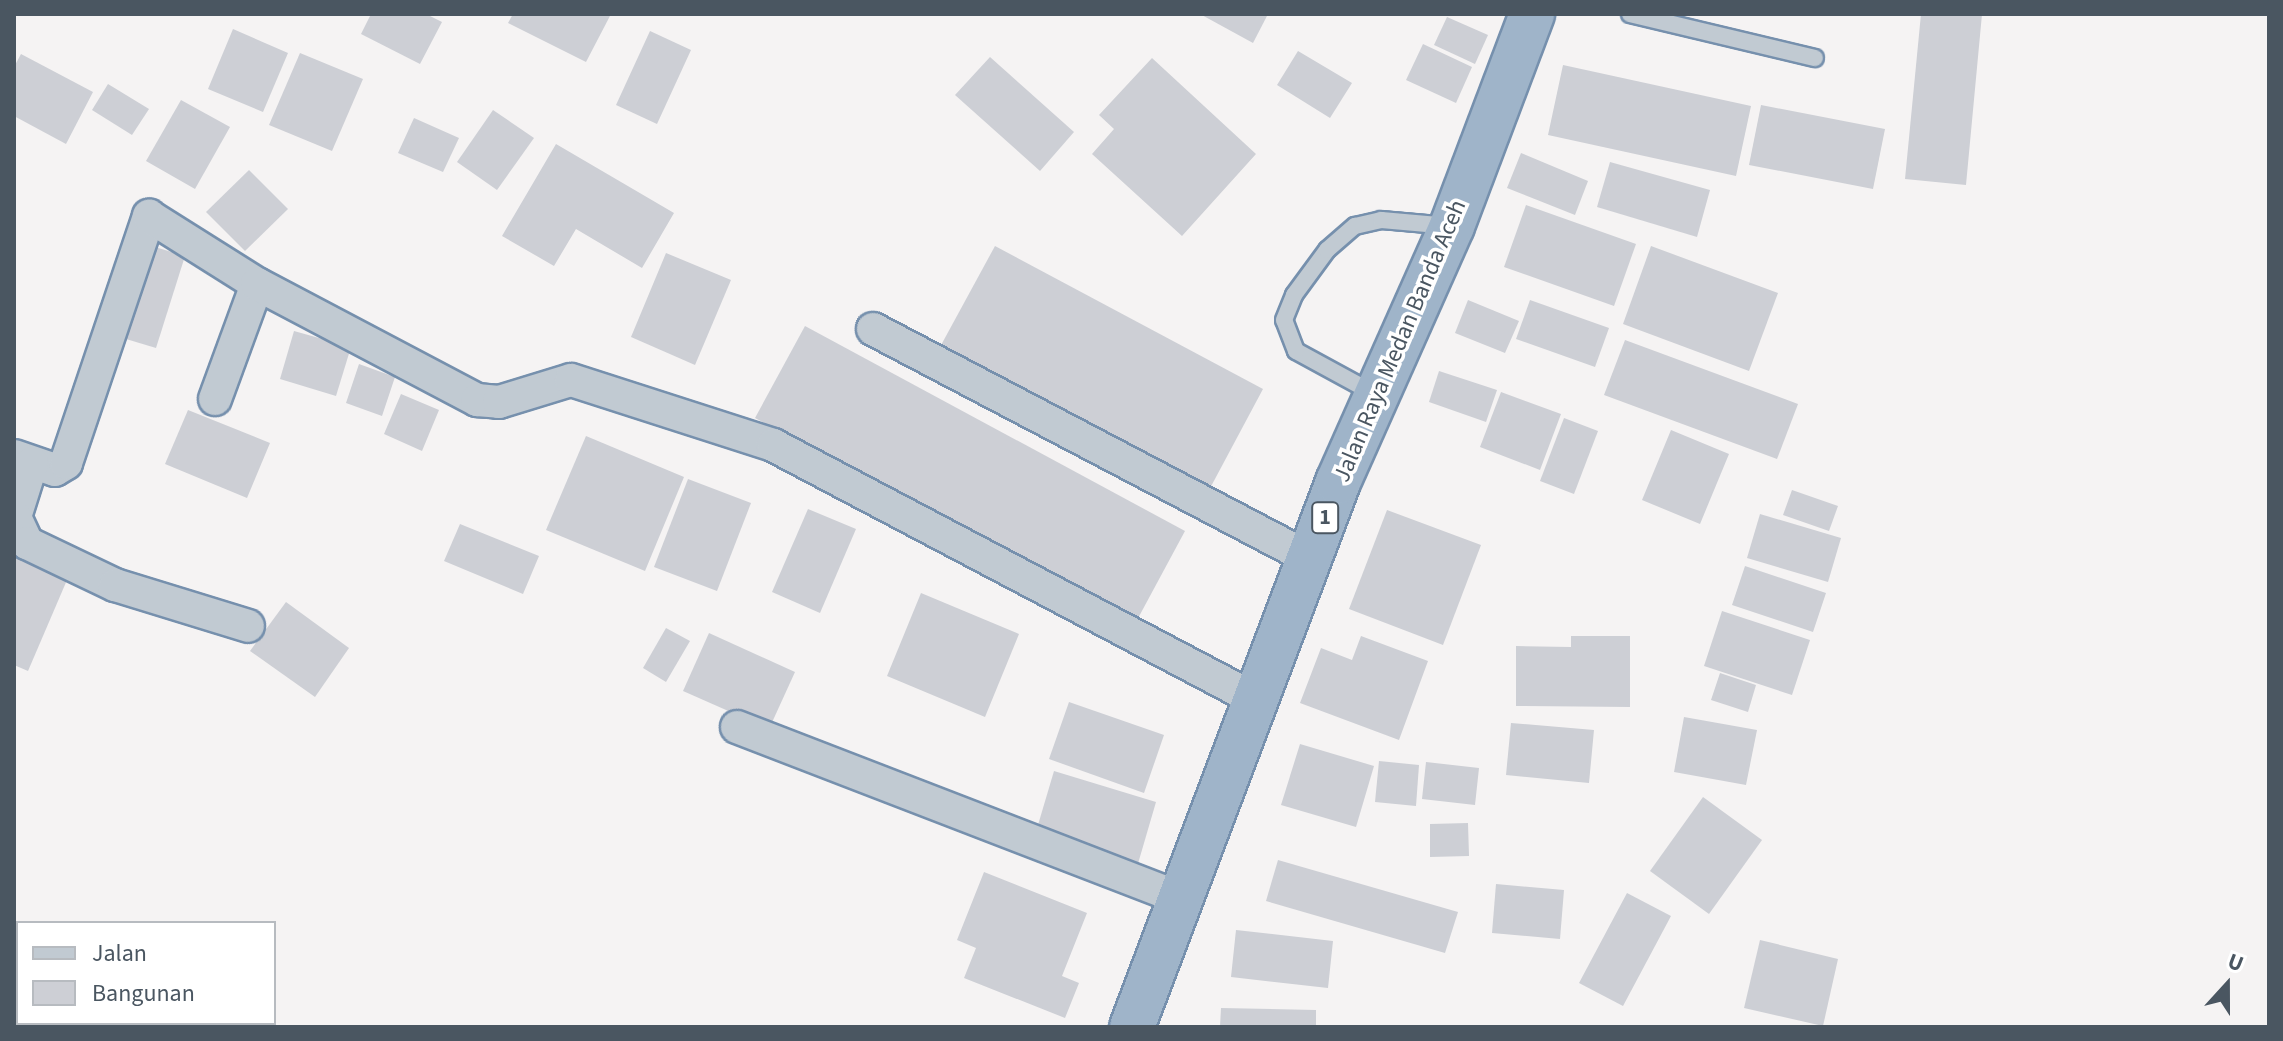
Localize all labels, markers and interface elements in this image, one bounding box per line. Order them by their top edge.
street label: Jalan Raya Medan Banda Aceh [1327,196,1473,486]
road number: 1 [1311,500,1339,536]
legend [16,921,276,1025]
text: Jalan [92,936,147,971]
north arrow [2187,945,2267,1025]
text: U [2223,945,2248,980]
text: Bangunan [92,976,195,1011]

